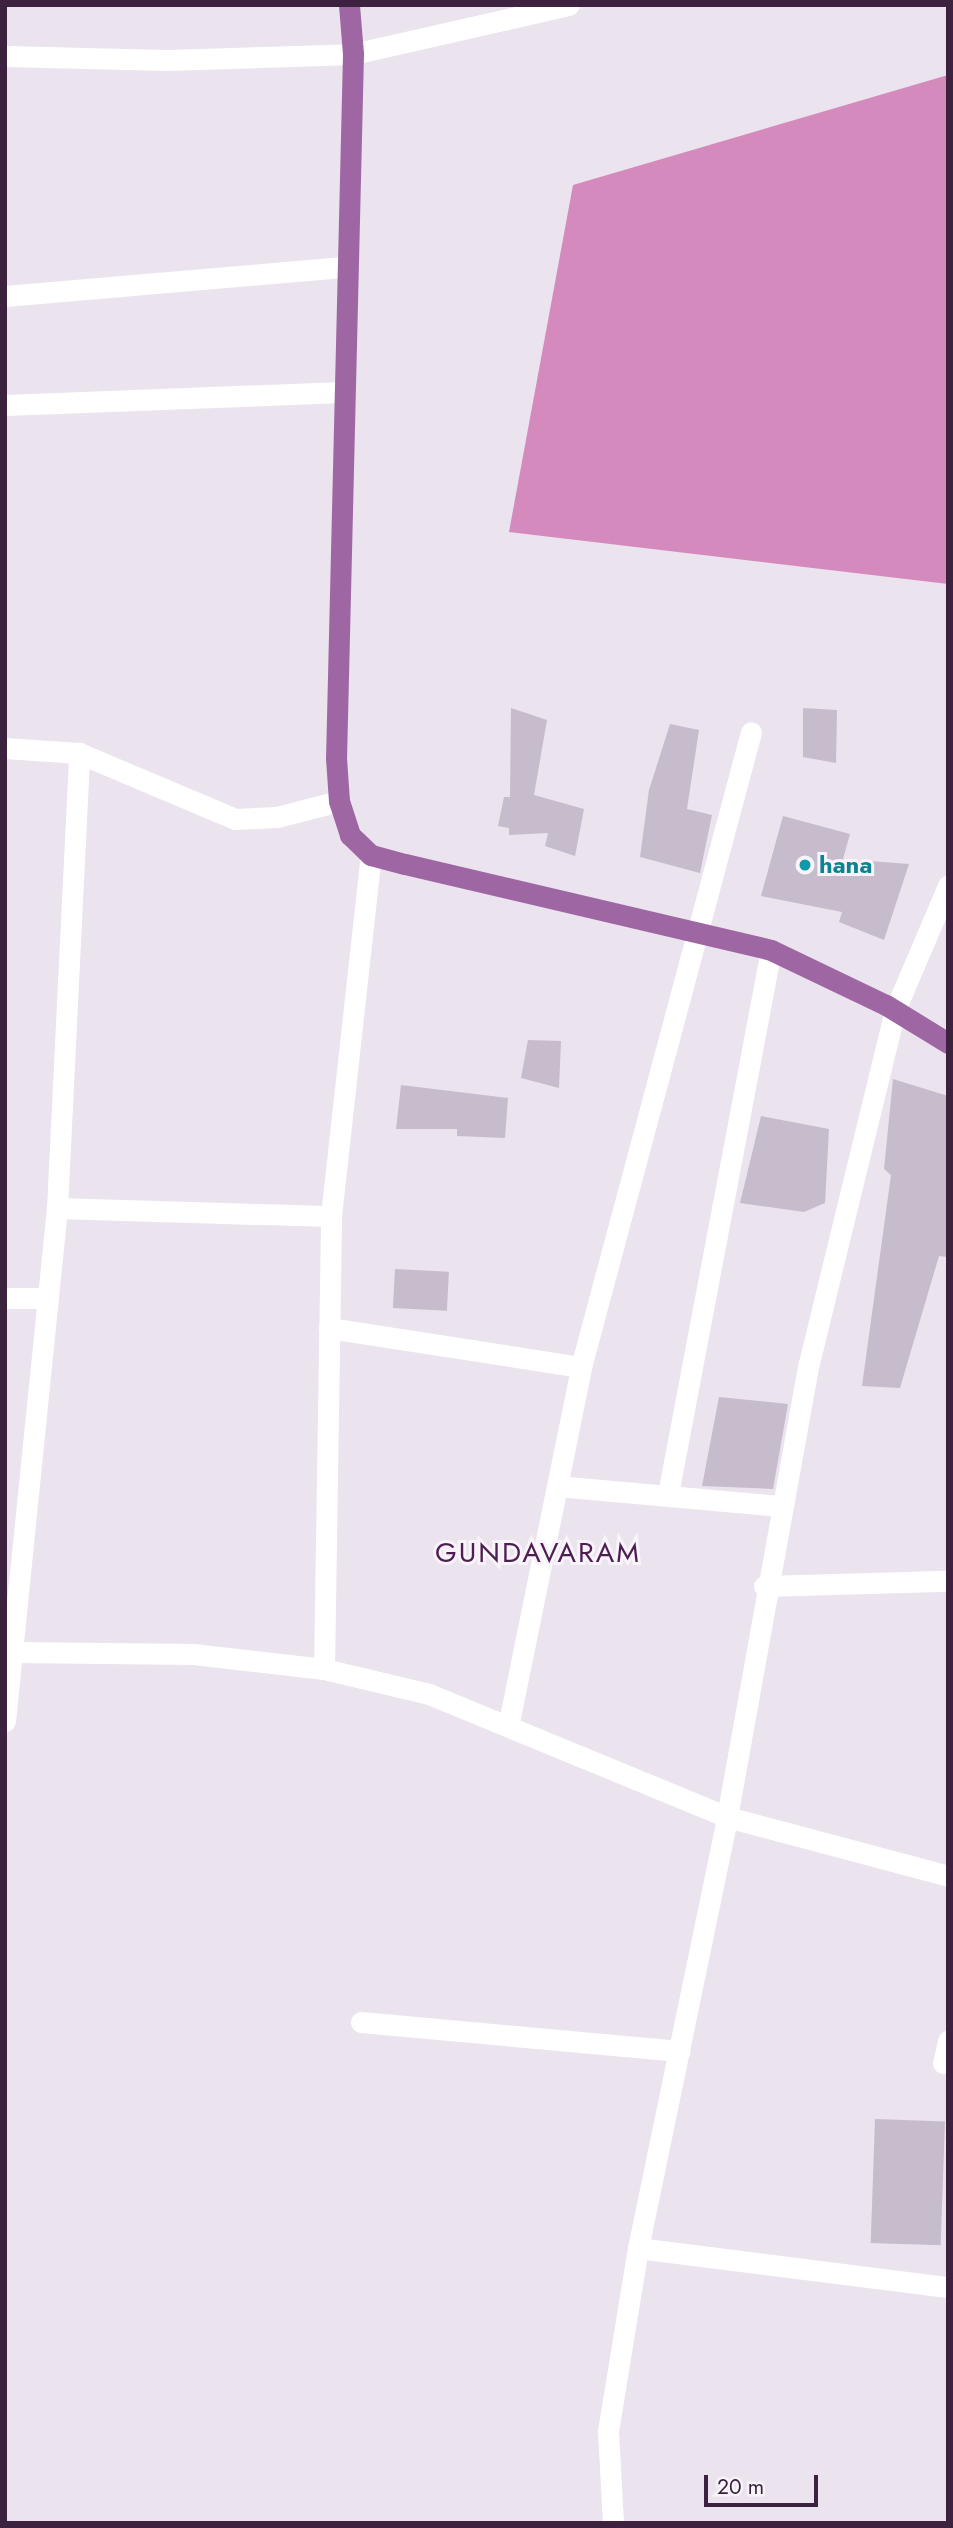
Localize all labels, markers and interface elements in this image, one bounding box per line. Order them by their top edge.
place label: hana [819,851,872,879]
marker: hana [797,857,813,873]
district label: GUNDAVARAM [436,1536,640,1570]
scale bar [708,2462,822,2506]
text: 20 m [717,2472,764,2502]

